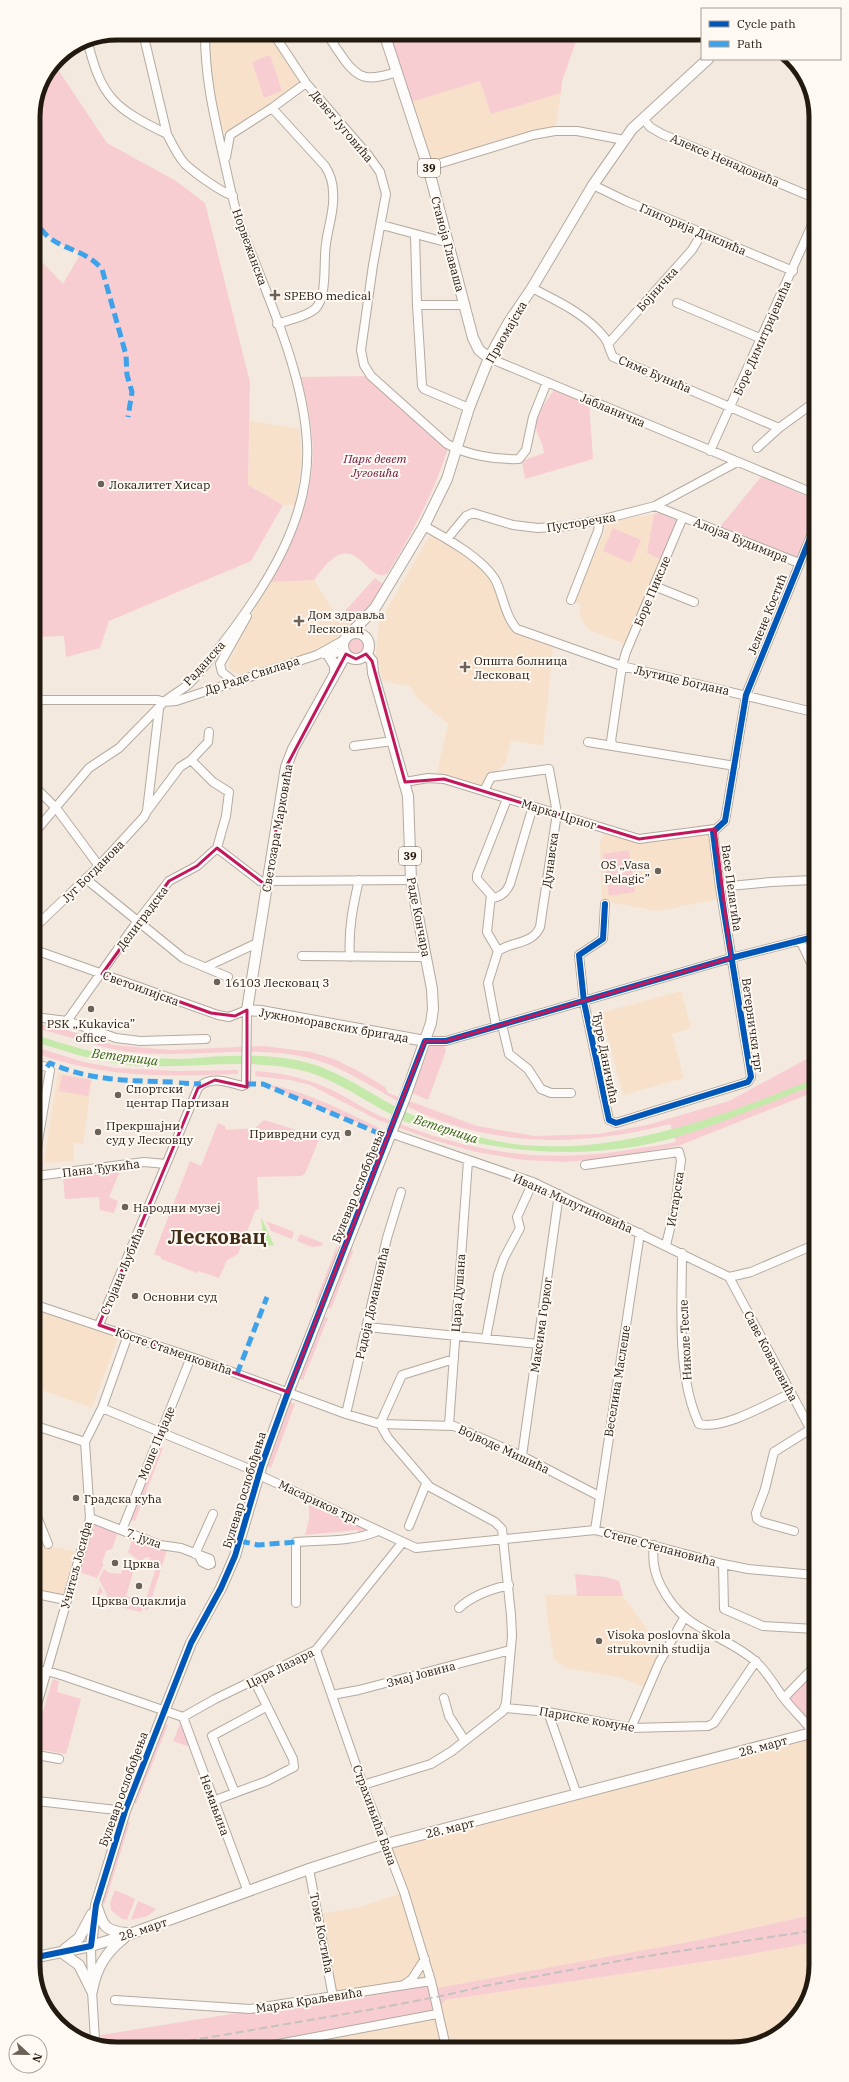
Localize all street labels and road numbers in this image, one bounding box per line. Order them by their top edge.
street label: Девет Југовића [307,87,377,166]
street label: Алексе Ненадовића [668,130,782,190]
road number: 39 [418,159,440,177]
street label: Станоја Главаша [428,195,468,294]
street label: Глигорија Диклића [637,200,749,258]
street label: Норвежанска [229,207,271,288]
street label: Бојничка [633,263,681,314]
street label: Боре Димитријевића [730,278,794,398]
street label: Првомајска [482,298,530,366]
street label: Симе Бунића [616,352,694,396]
street label: Јабланичка [578,390,648,431]
street label: Пусторечка [545,509,617,535]
street label: Алојза Будимира [691,514,791,566]
street label: Боре Пиксле [630,554,674,628]
street label: Јелене Костић [744,571,790,656]
street label: Раданска [180,637,228,689]
street label: Др Раде Свилара [203,652,302,697]
street label: Љутице Богдана [633,662,731,698]
street label: Светозара Марковића [258,762,296,893]
street label: Марка Црног [520,795,599,833]
street label: Дунавска [539,831,561,889]
street label: Југ Богданова [59,836,128,905]
street label: Васе Пелагића [718,844,746,933]
road number: 39 [399,847,421,865]
street label: Раде Кончара [404,876,434,959]
street label: Делиградска [113,883,171,953]
street label: Светоилијска [101,967,182,1009]
street label: Ветернички трг [739,977,767,1073]
street label: Јужноморавских бригада [258,1004,410,1046]
street label: Ђуре Даничића [590,1011,622,1105]
street label: Булевар ослобођења [328,1127,388,1245]
street label: Пана Ђукића [61,1156,141,1180]
street label: Ивана Милутиновића [511,1170,636,1236]
street label: Истарска [663,1170,687,1228]
street label: Стојана Љубића [97,1224,147,1317]
street label: Радоја Домановића [352,1245,392,1361]
street label: Цара Душана [448,1253,468,1333]
street label: Максима Горког [527,1276,555,1374]
street label: Николе Тесле [675,1299,695,1381]
street label: Саве Ковачевића [741,1308,801,1404]
street label: Косте Стаменковића [114,1324,235,1378]
street label: Веселина Маслеше [601,1324,633,1438]
street label: Моше Пијаде [134,1404,178,1482]
street label: Војводе Мишића [456,1421,552,1477]
street label: Булевар ослобођења [219,1429,269,1550]
street label: Масариков трг [276,1477,362,1527]
street label: Учитељ Јосифа [57,1519,95,1610]
street label: 7. јула [124,1525,164,1551]
street label: Степе Степановића [602,1525,718,1569]
street label: Цара Лазара [244,1644,317,1691]
street label: Змај Јовина [385,1658,457,1690]
street label: Париске комуне [538,1703,636,1735]
street label: Булевар ослобођења [95,1729,151,1849]
street label: 28. март [737,1732,789,1760]
street label: Страхињића Бана [350,1763,400,1868]
street label: Немањина [197,1772,233,1838]
street label: 28. март [424,1815,476,1841]
street label: Томе Костића [307,1892,337,1975]
street label: 28. март [117,1914,169,1944]
street label: Марка Краљевића [255,1984,364,2016]

